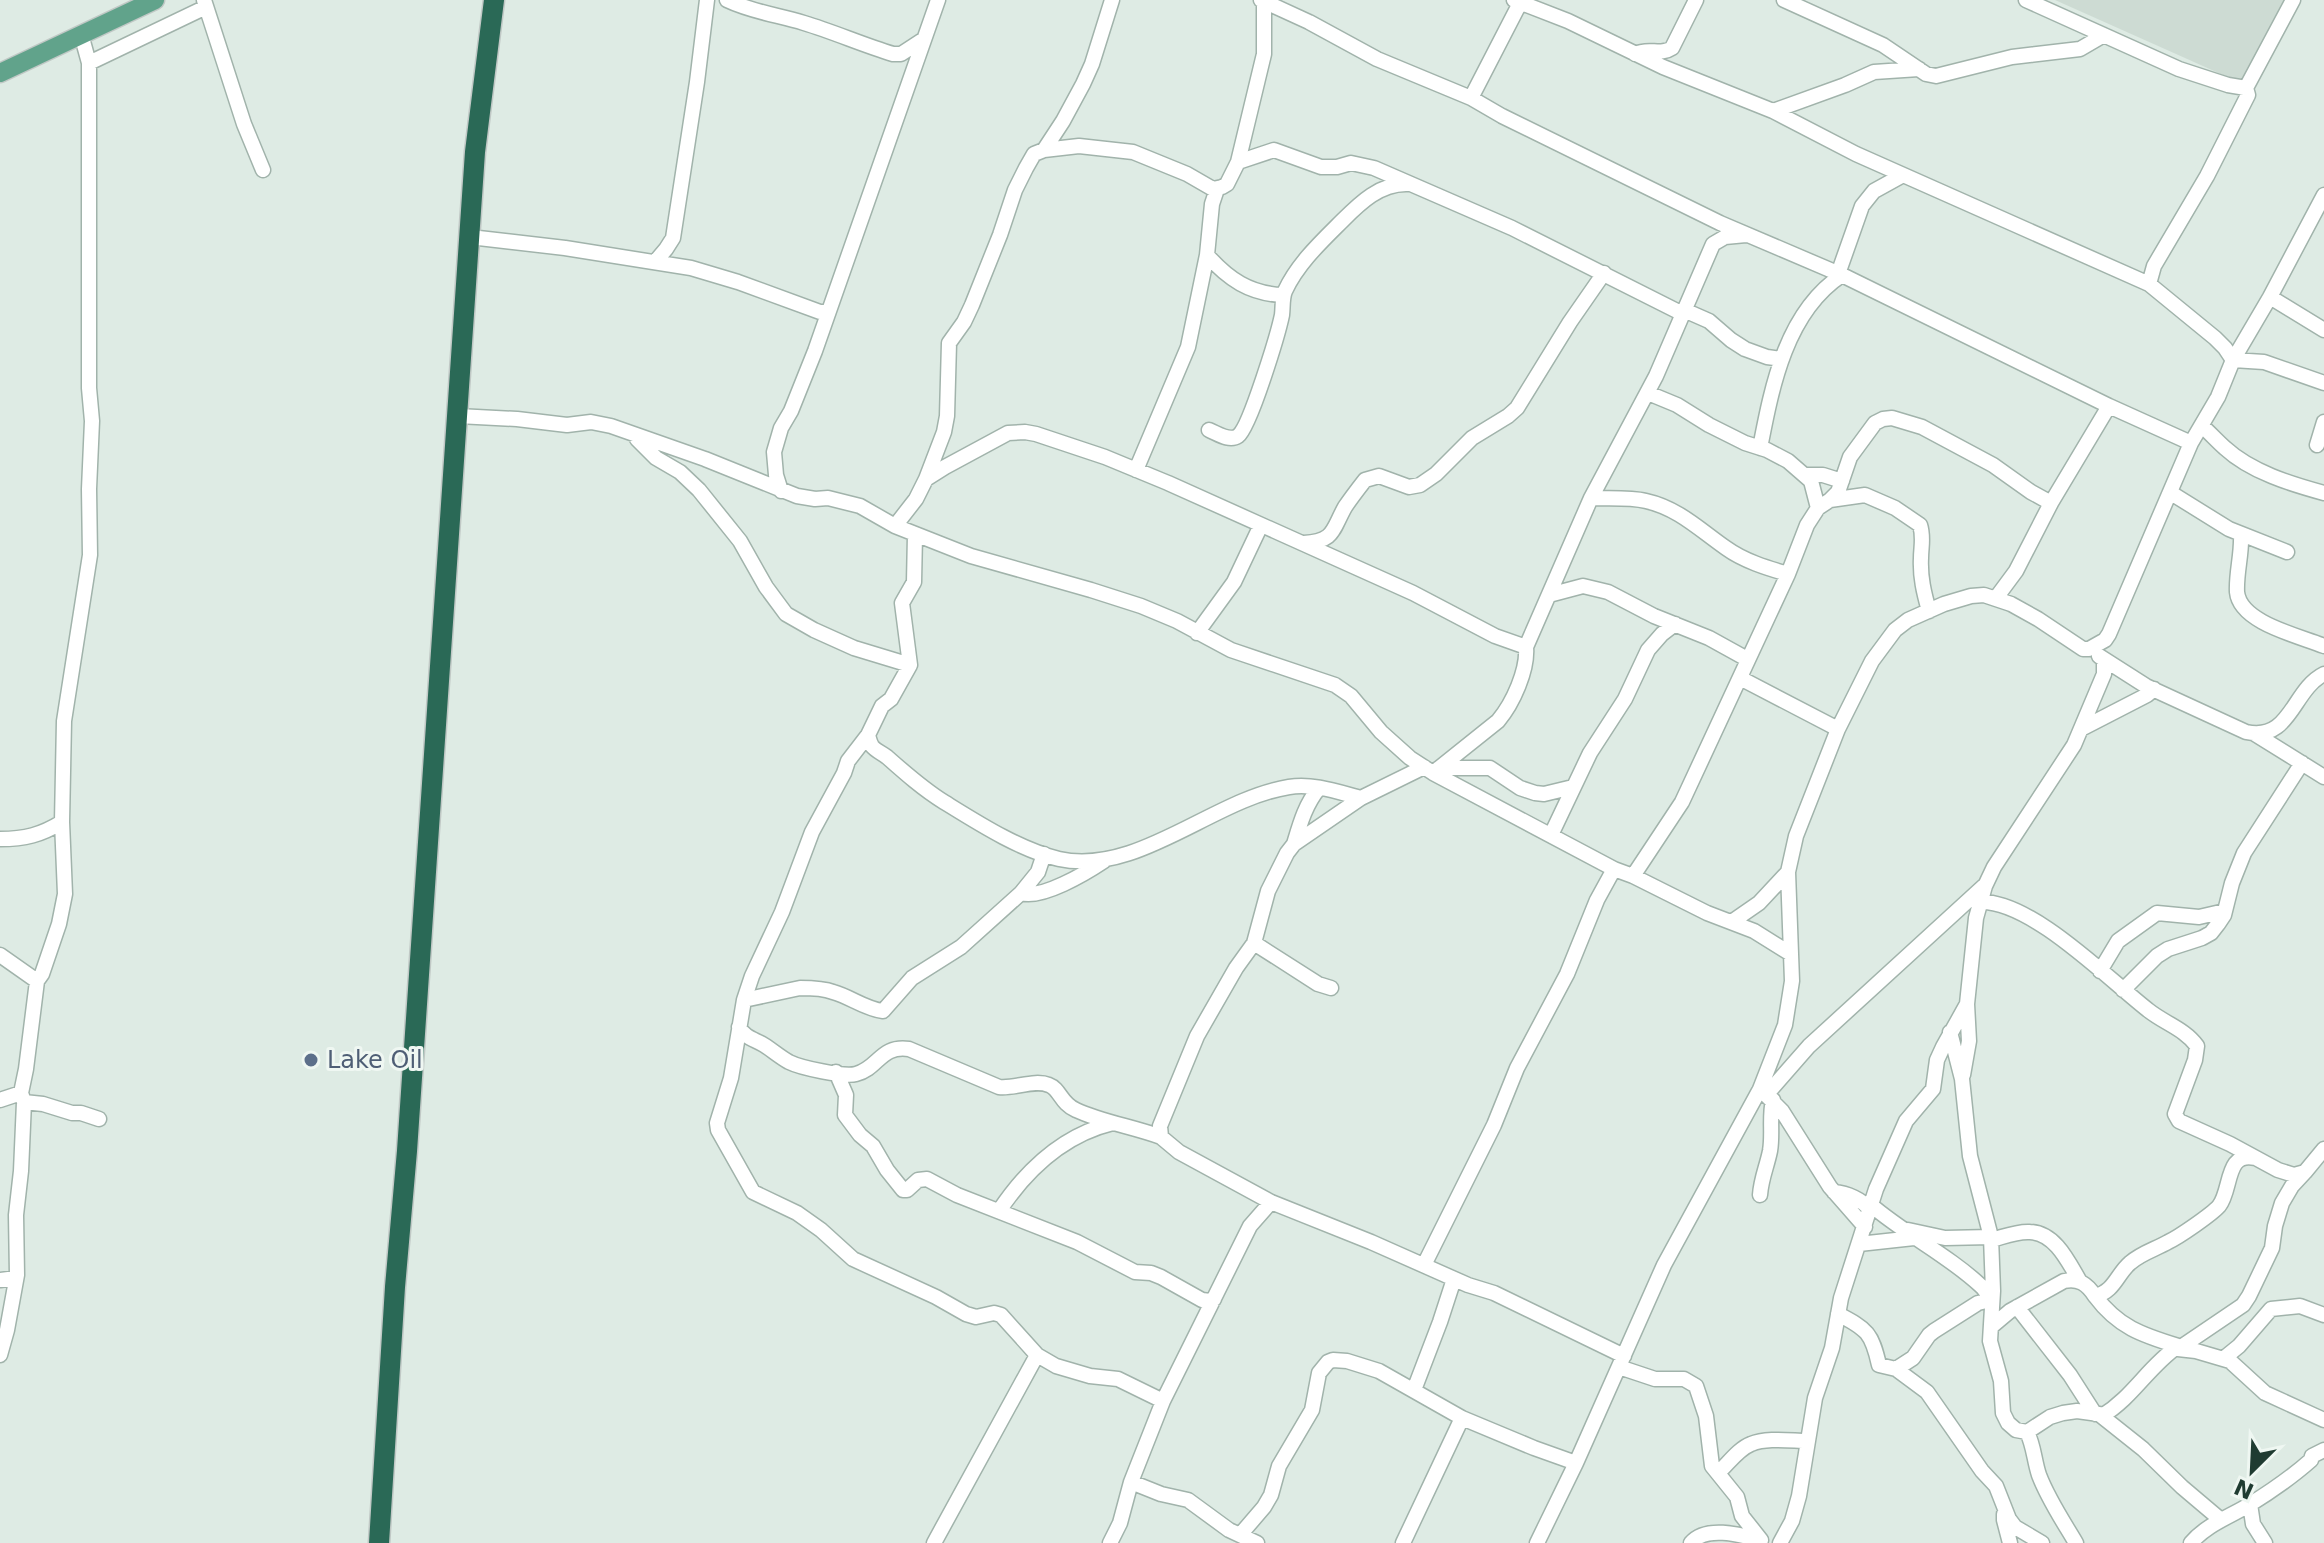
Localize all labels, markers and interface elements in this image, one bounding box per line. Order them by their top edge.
place label: Lake Oil [327,1046,423,1074]
marker: Lake Oil [302,1051,320,1069]
north arrow [2212,1431,2292,1511]
text: N [2231,1474,2258,1504]

